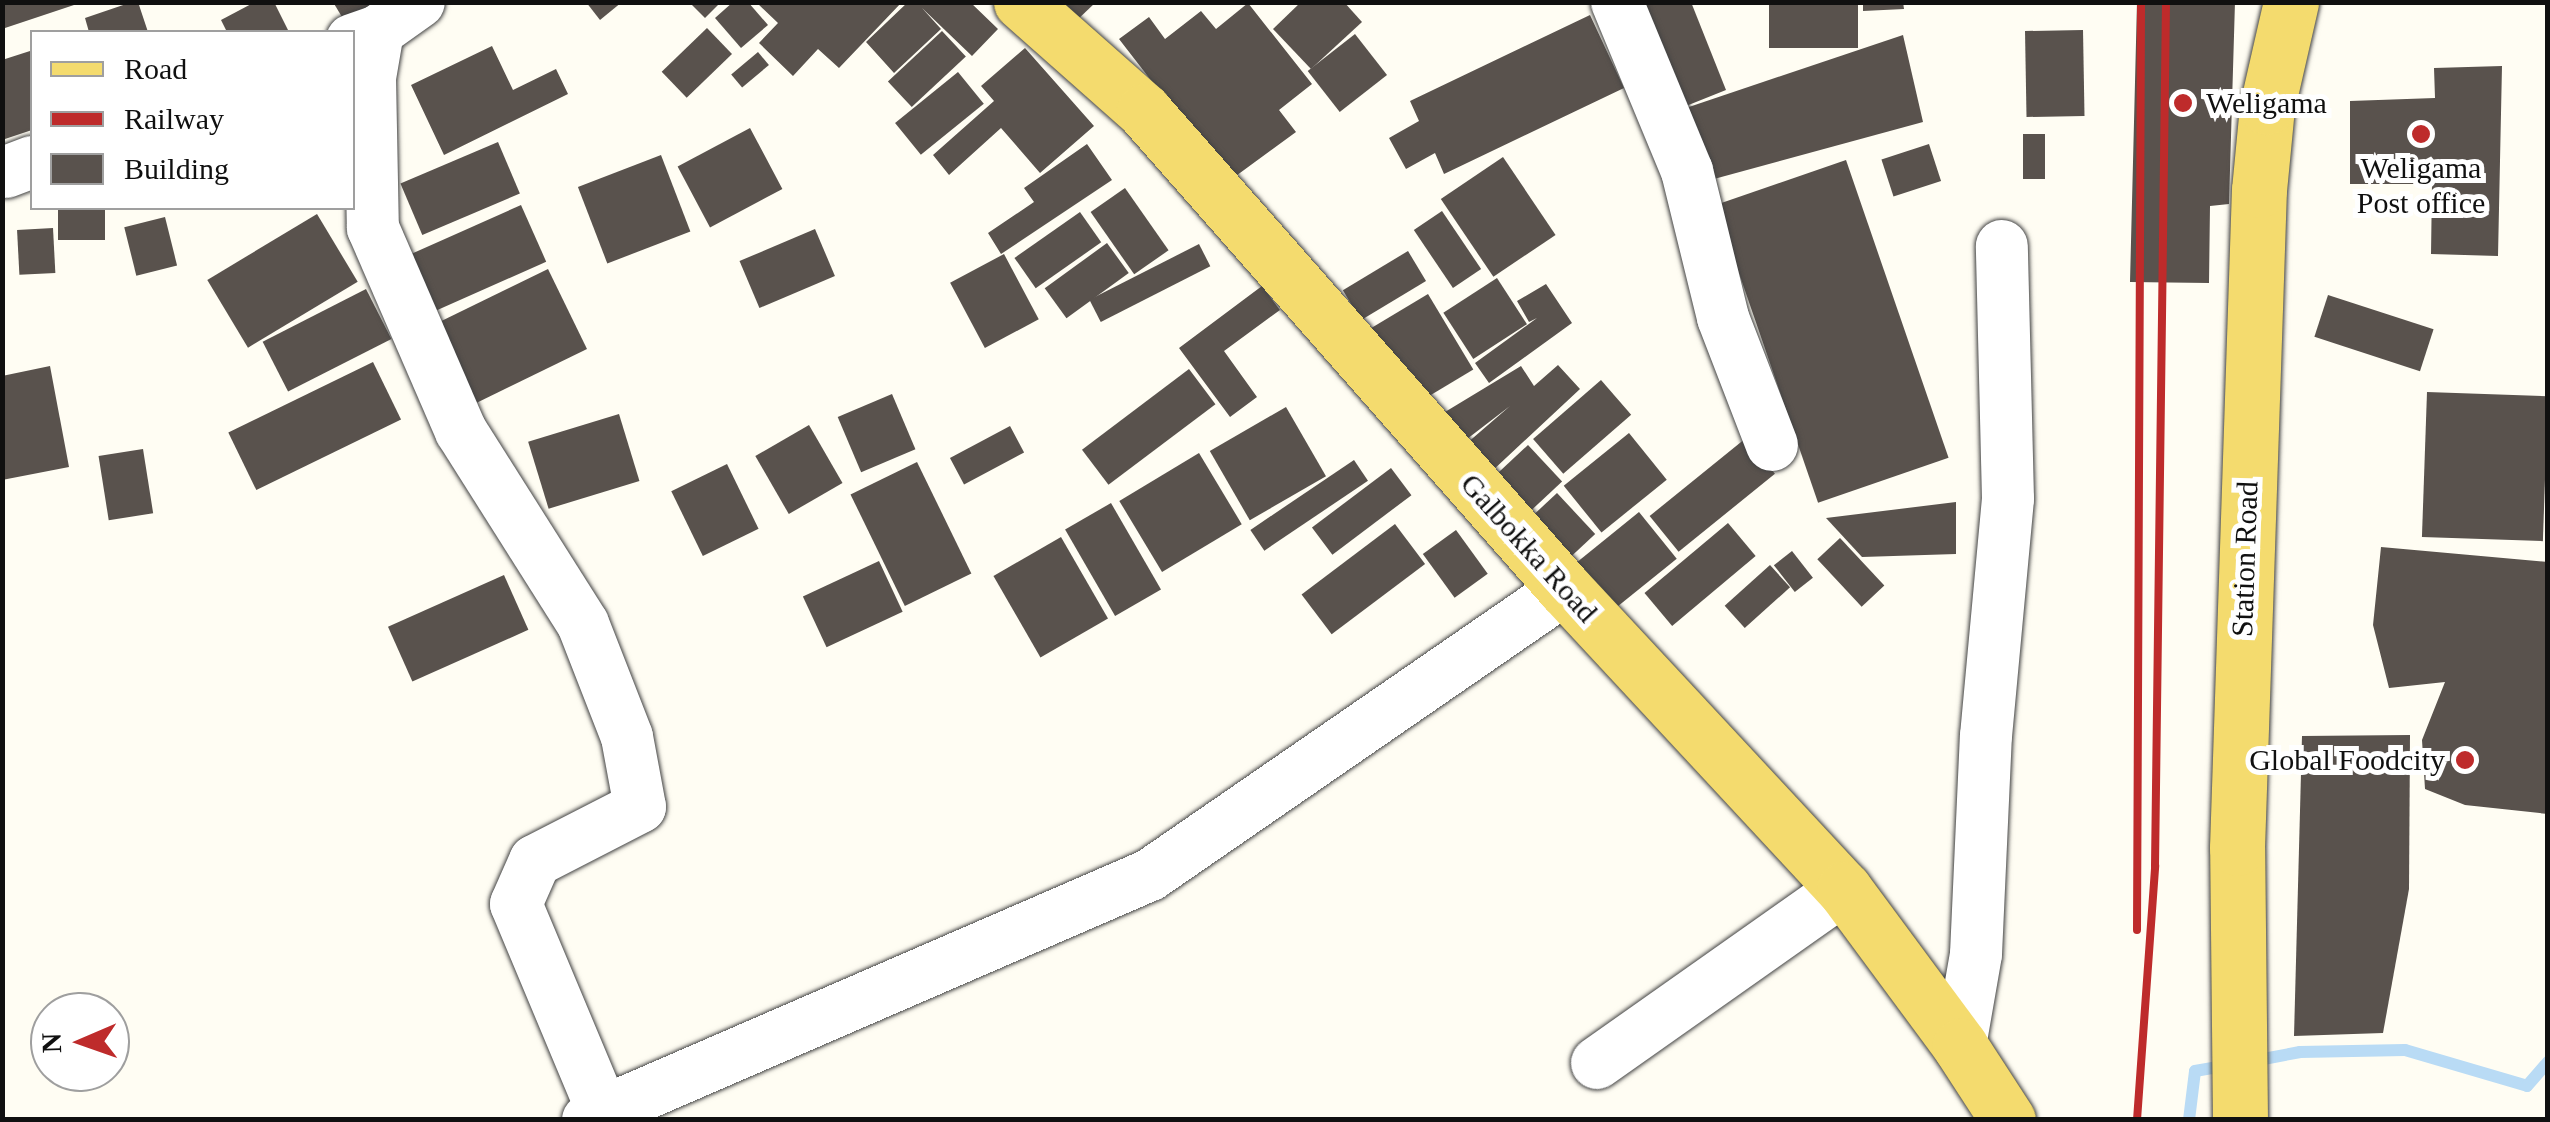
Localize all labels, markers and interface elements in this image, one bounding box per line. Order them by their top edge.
legend [30,30,355,210]
text: Road [124,52,187,85]
place label: Weligama [2206,85,2327,121]
marker: Weligama [2170,90,2196,116]
text: Railway [124,102,224,135]
marker: Weligama Post office [2410,123,2432,145]
place label: Weligama Post office [2357,150,2485,220]
text: Building [124,152,229,185]
street label: Galbokka Road [1453,466,1605,630]
street label: Station Road [2224,481,2266,637]
place label: Global Foodcity [2249,742,2445,778]
marker: Global Foodcity [2454,749,2476,771]
north arrow [30,992,130,1092]
text: N [36,1032,67,1054]

